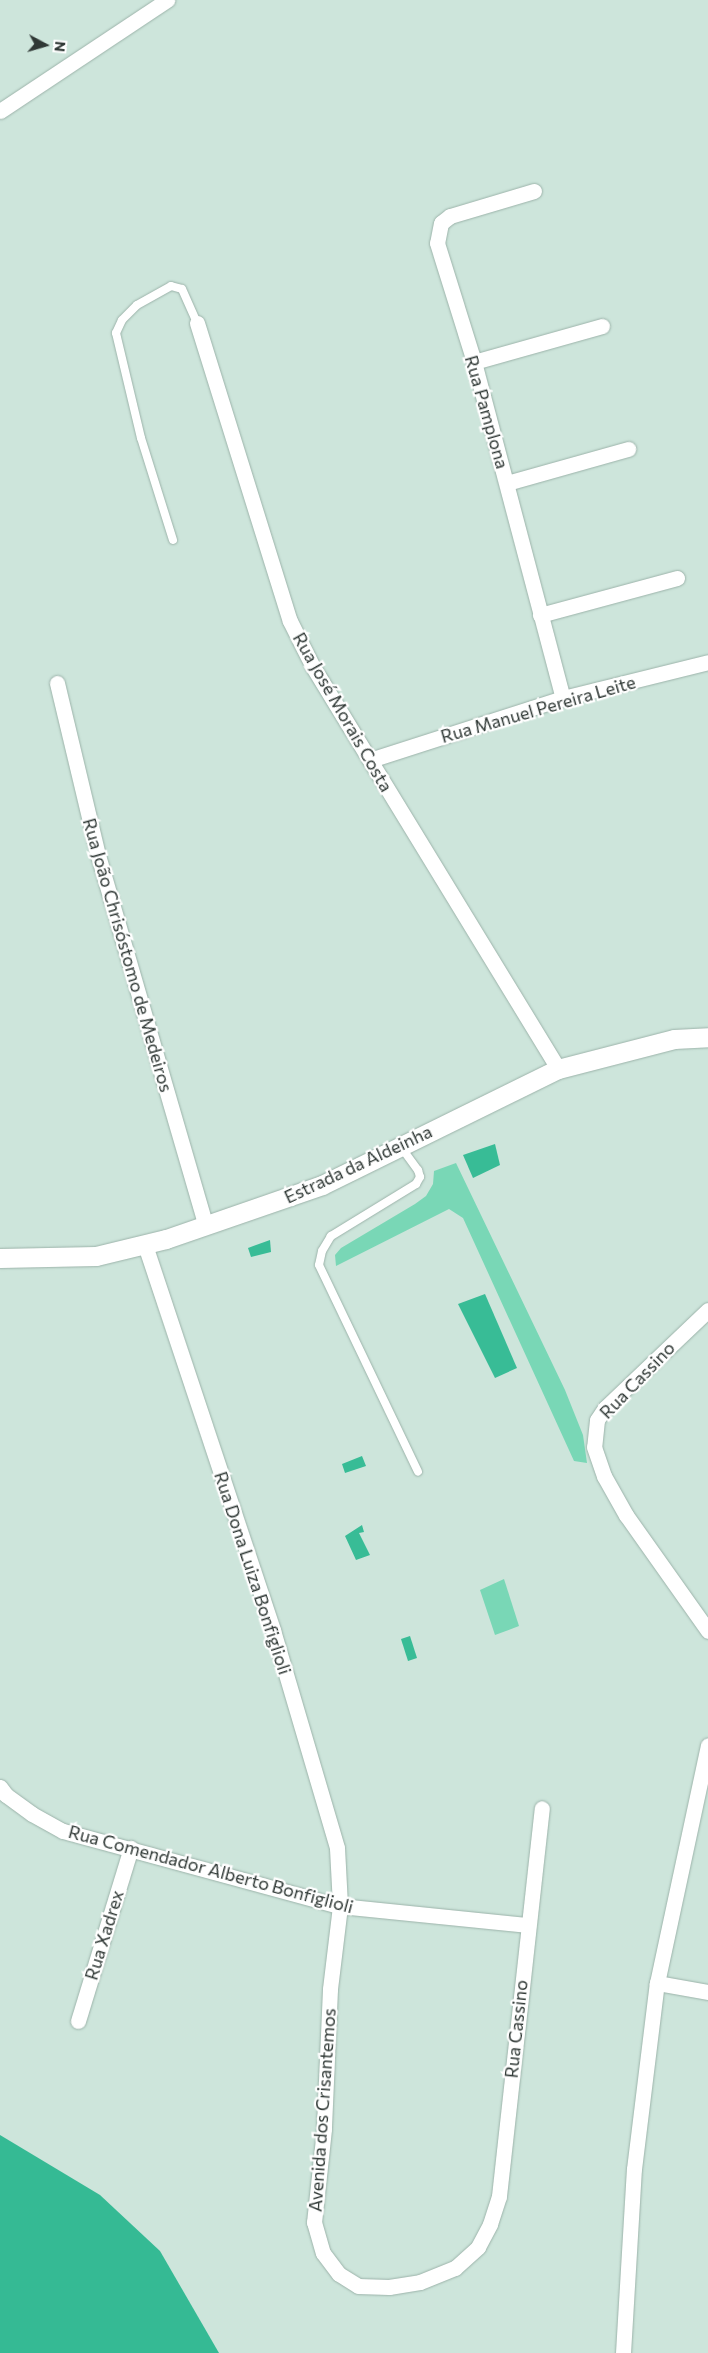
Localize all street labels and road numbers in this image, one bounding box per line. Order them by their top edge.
street label: Rua Pamplona [460,353,514,471]
street label: Rua José Morais Costa [289,629,397,795]
street label: Rua Manuel Pereira Leite [438,671,638,747]
street label: Rua João Chrisóstomo de Medeiros [78,816,178,1094]
street label: Estrada da Aldeinha [281,1120,435,1208]
street label: Rua Cassino [595,1337,679,1423]
street label: Rua Dona Luiza Bonfiglioli [210,1469,296,1677]
street label: Rua Comendador Alberto Bonfiglioli [66,1820,356,1918]
street label: Rua Xadrex [80,1887,128,1983]
street label: Rua Cassino [500,1979,532,2079]
street label: Avenida dos Crisantemos [304,2007,340,2213]

